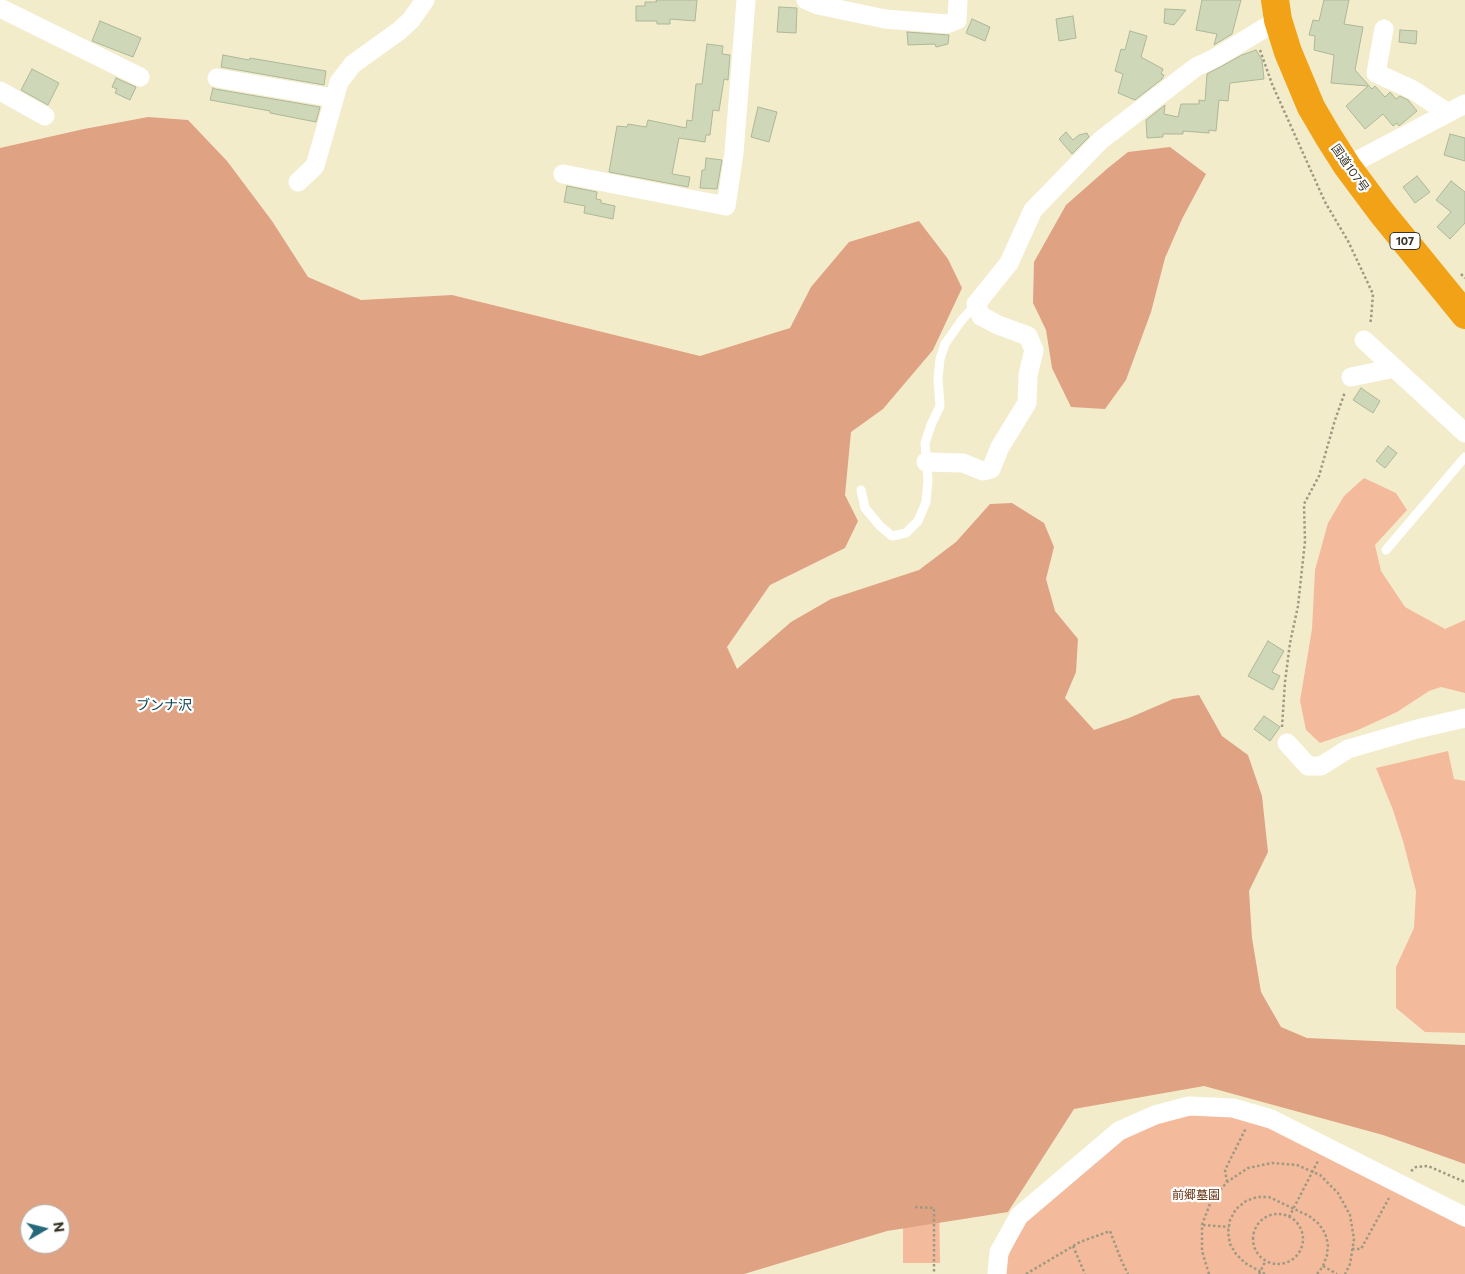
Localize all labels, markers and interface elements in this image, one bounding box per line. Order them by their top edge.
street label: 国道107号 [1328,141,1372,195]
road number: 107 [1390,232,1420,250]
district label: ブンナ沢 [136,697,192,713]
park label: 前郷墓園 [1172,1188,1220,1202]
north arrow [20,1204,70,1254]
text: N [50,1221,69,1233]

